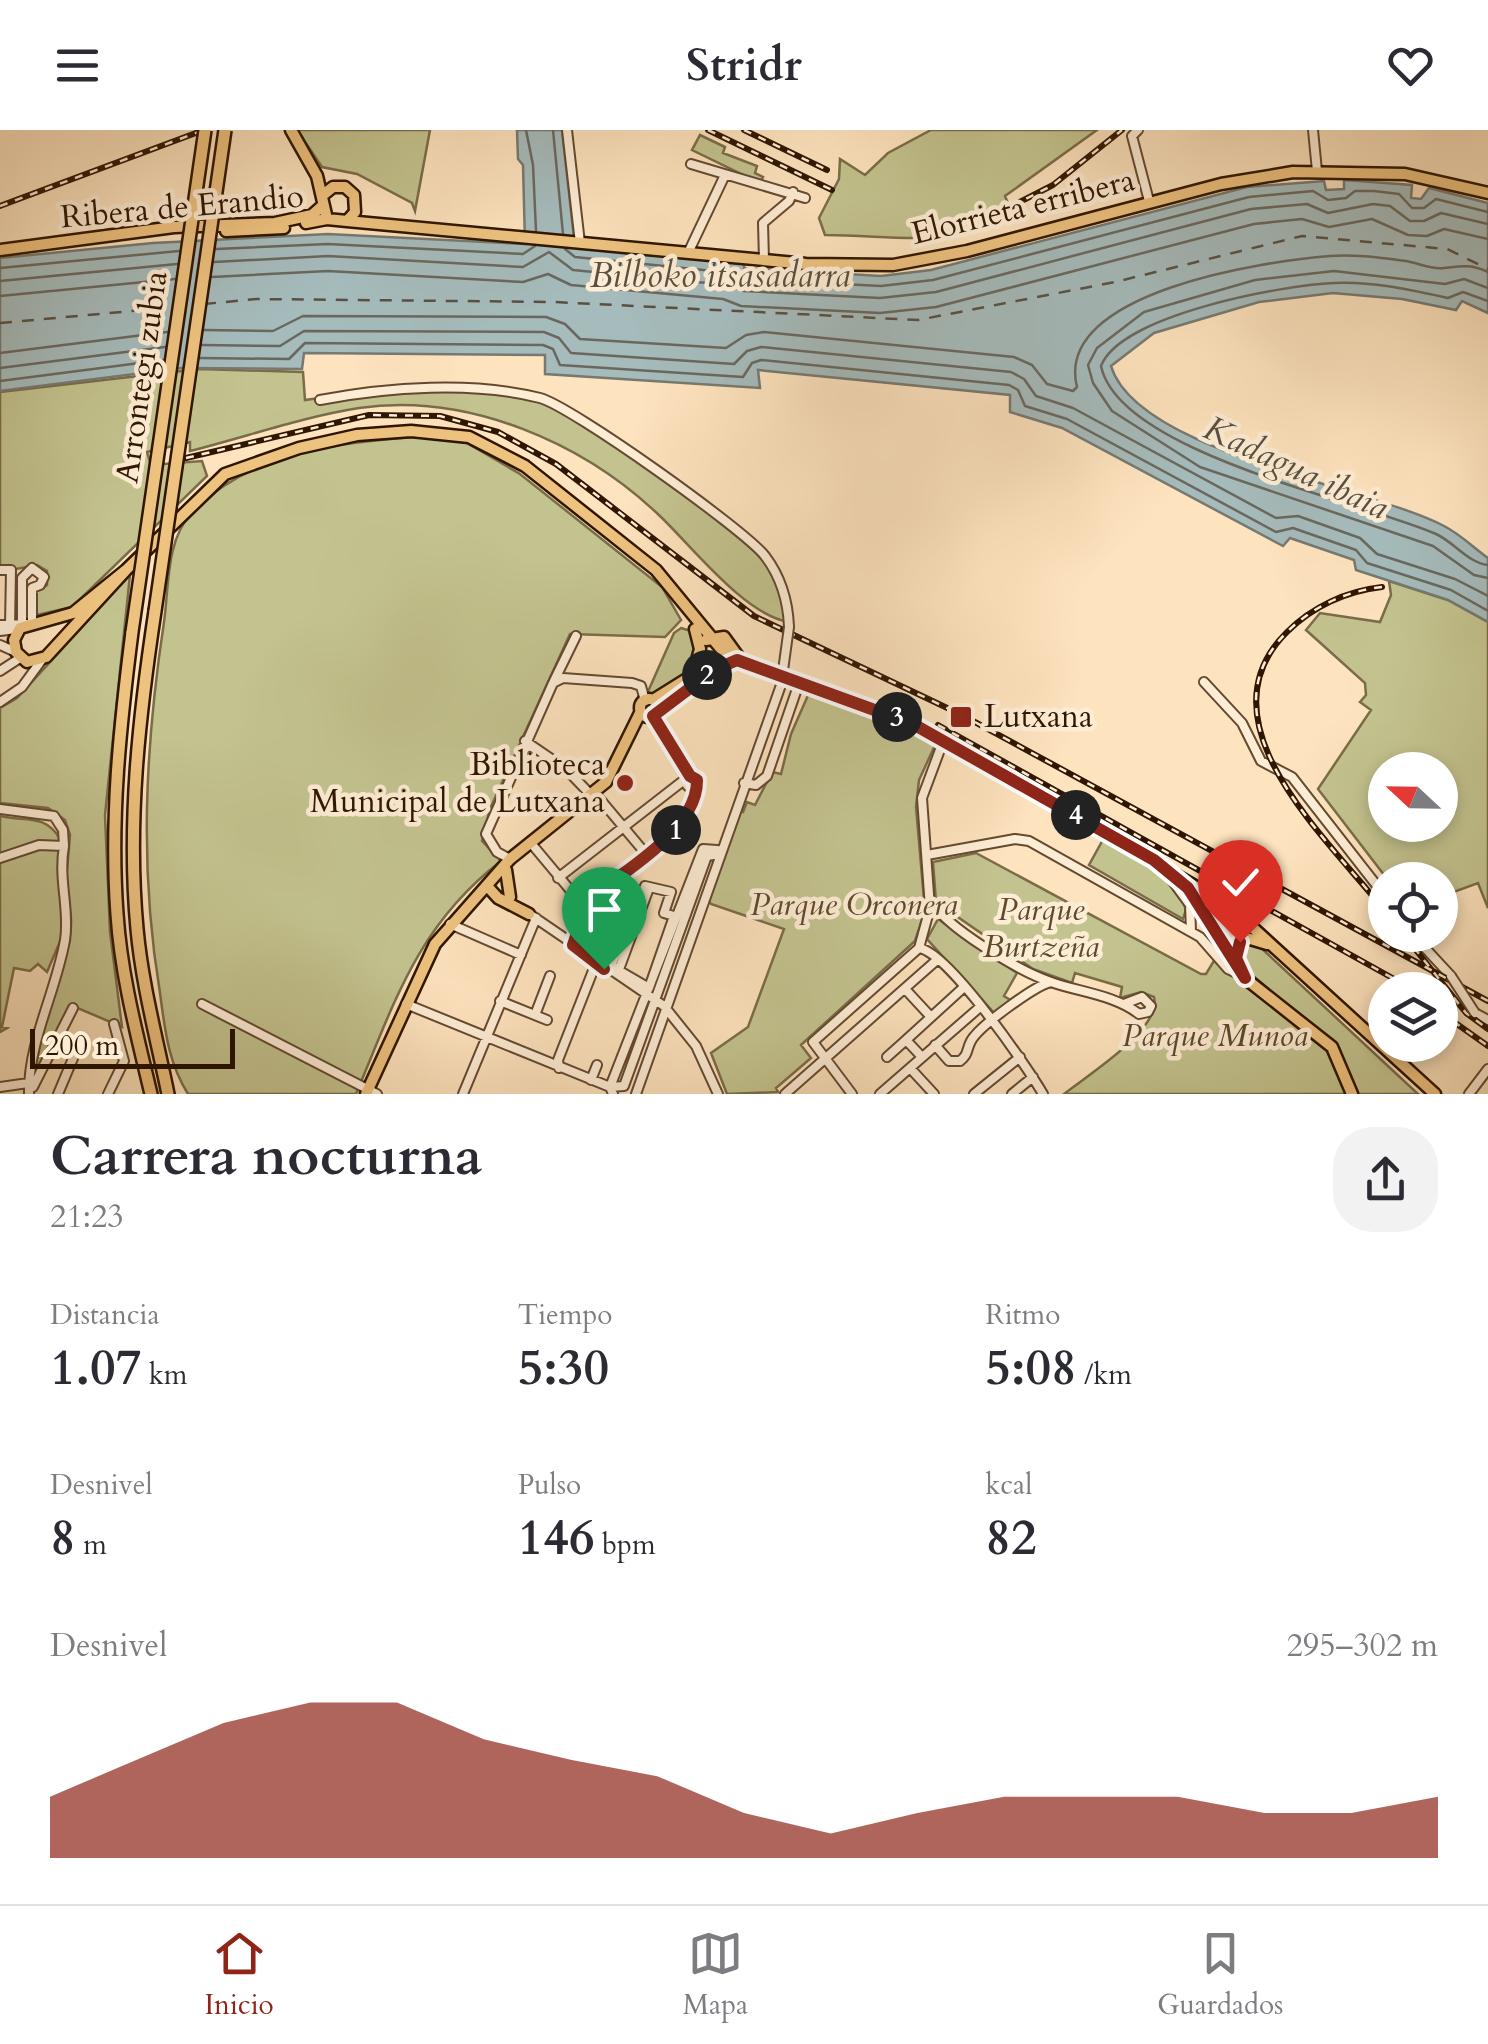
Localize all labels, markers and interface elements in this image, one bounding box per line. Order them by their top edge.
text: Stridr [686,35,802,96]
icon: menu [50,38,105,93]
icon: heart [1383,38,1438,93]
street label: Elorrieta erribera [907,158,1139,256]
street label: Ribera de Erandio [59,174,305,240]
water label: Bilboko itsasadarra [590,252,850,300]
street label: Arrontegi zubia [105,268,179,486]
water label: Kadagua ibaia [1196,404,1396,532]
pin: 2 [682,650,732,700]
text: 2 [700,656,714,694]
pin: 3 [872,692,922,742]
place label: Lutxana [984,695,1093,739]
text: 3 [890,698,904,736]
marker: Lutxana [948,704,974,730]
place label: Biblioteca Municipal de Lutxana [310,743,605,824]
north arrow [1368,752,1458,842]
map controls [1368,752,1458,1062]
marker: Biblioteca Municipal de Lutxana [614,772,636,794]
pin: 4 [1051,790,1101,840]
text: 4 [1069,796,1083,834]
pin: 1 [651,805,701,855]
text: 1 [669,811,683,849]
pin [1198,840,1283,943]
icon: check [1213,855,1268,910]
button: locate [1368,862,1458,952]
pin [562,867,647,970]
icon: arrive [577,882,632,937]
park label: Parque Orconera [750,883,958,927]
park label: Parque Burtzeña [983,888,1099,969]
button: layers [1368,972,1458,1062]
park label: Parque Munoa [1122,1014,1308,1058]
scale bar [30,1024,235,1068]
text: 200 m [45,1027,119,1065]
text: Carrera nocturna [50,1120,482,1194]
button: share [1333,1127,1438,1232]
text: 21:23 [50,1195,124,1239]
text: Distancia [50,1296,160,1334]
text: Tiempo [518,1296,613,1334]
text: Ritmo [985,1296,1060,1334]
text: 1.07 [50,1334,141,1402]
text: 5:30 [518,1334,609,1402]
text: 5:08 [985,1334,1077,1402]
text: km [141,1356,188,1394]
text: /km [1077,1356,1132,1394]
text: Desnivel [50,1466,153,1504]
text: Pulso [518,1466,581,1504]
text: kcal [985,1466,1032,1504]
text: 8 [50,1504,76,1572]
text: 146 [518,1504,595,1572]
text: 82 [985,1504,1037,1572]
text: m [76,1526,107,1564]
text: bpm [595,1526,656,1564]
text: Desnivel [50,1624,167,1668]
text: 295–302 m [1286,1624,1438,1668]
tab: Inicio [205,1926,274,2024]
tab: Mapa [683,1926,748,2024]
tab: Guardados [1157,1926,1283,2024]

